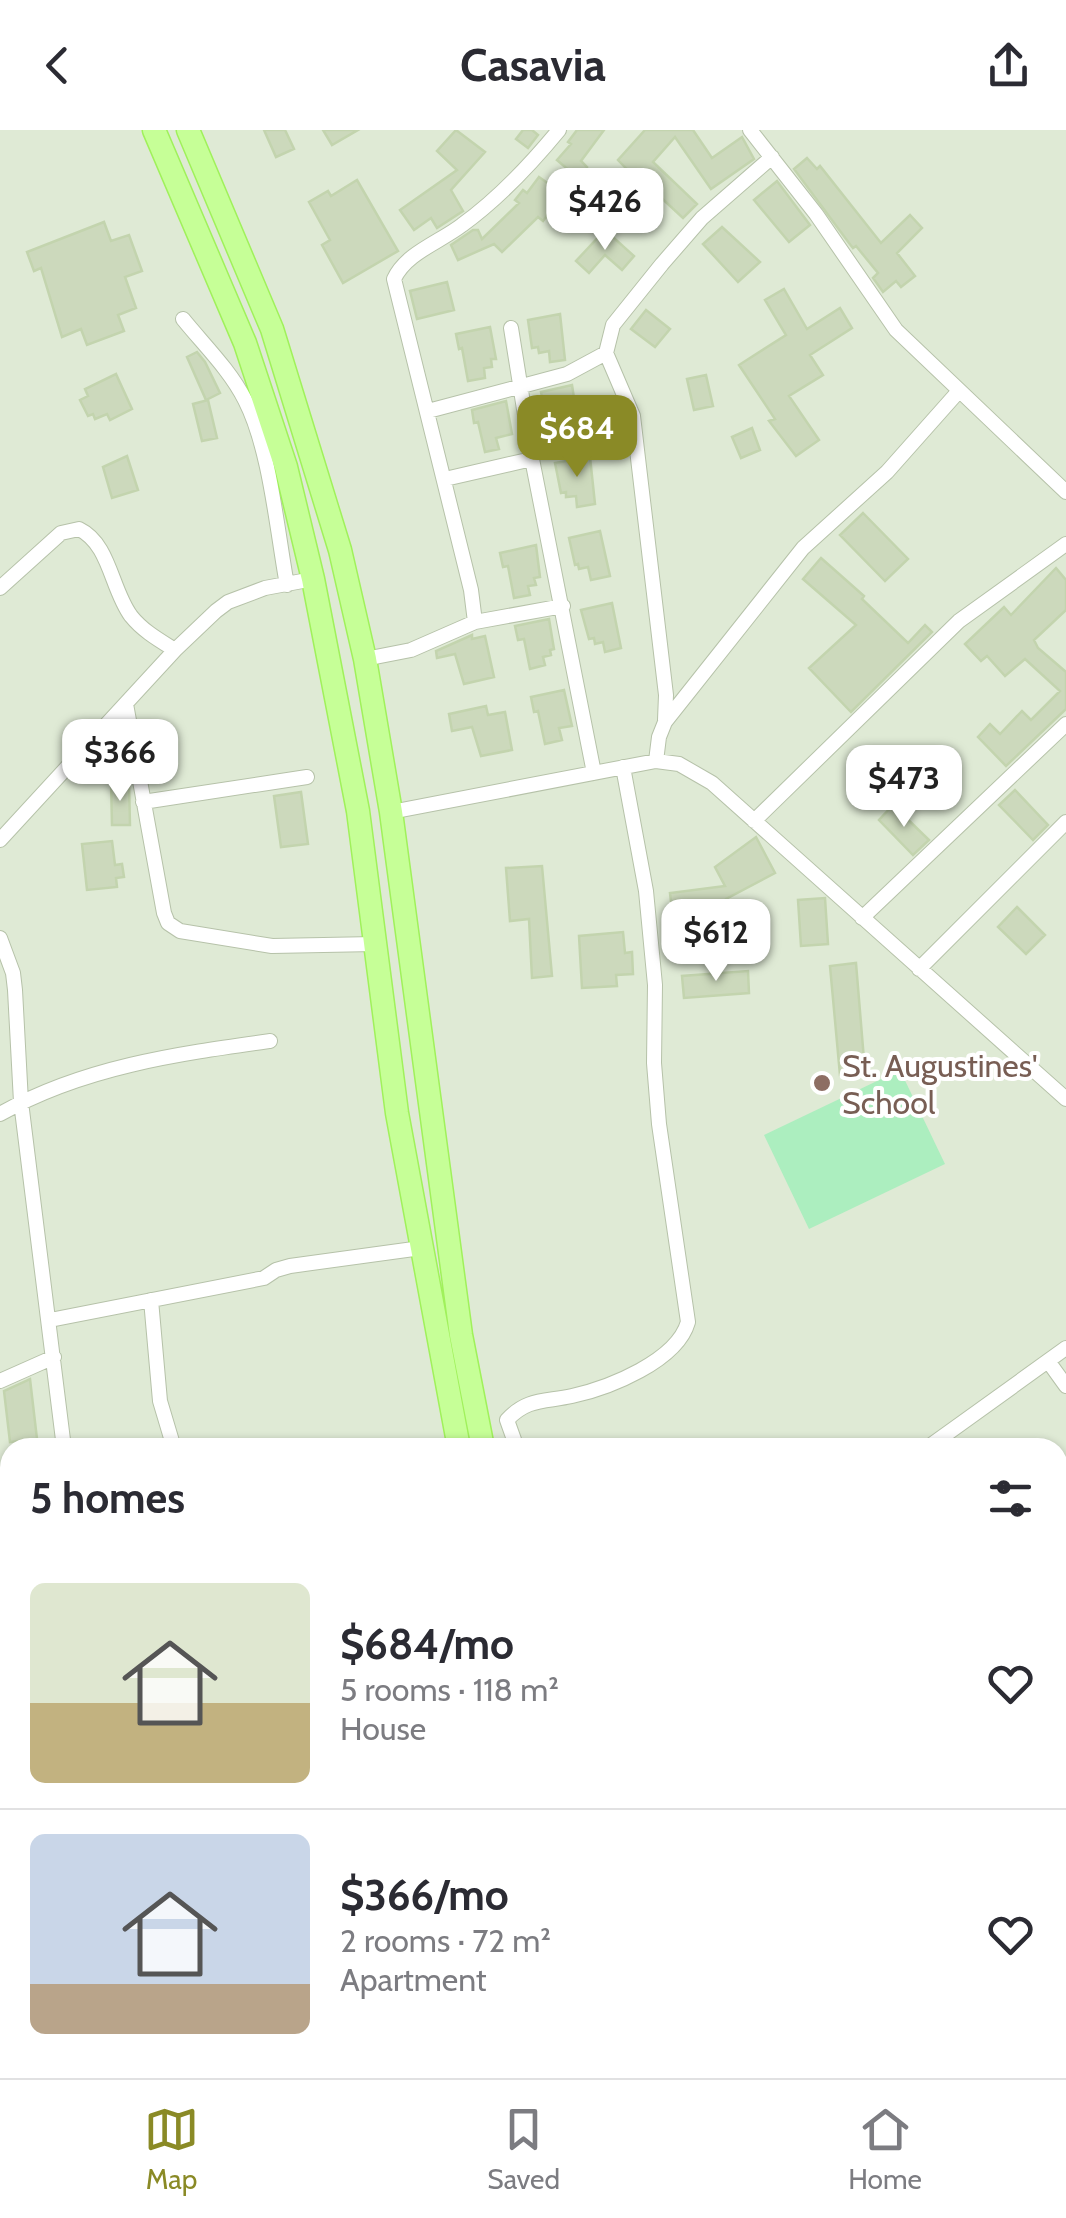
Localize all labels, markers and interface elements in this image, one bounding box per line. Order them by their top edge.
icon: back [30,38,85,93]
text: Casavia [460,38,606,92]
icon: share [981,38,1036,93]
pin: $426 [546,168,664,253]
text: $426 [568,181,642,220]
pin: $684 [518,395,636,480]
text: $684 [539,408,615,447]
pin: $366 [61,719,179,804]
text: $366 [84,732,156,771]
pin: $473 [845,745,963,830]
text: $473 [868,758,940,797]
pin: $612 [657,899,775,984]
text: $612 [683,912,749,951]
place label: St. Augustines' School [842,1046,1038,1122]
marker: St. Augustines' School [811,1072,833,1094]
icon: filters [983,1471,1038,1526]
text: 5 homes [30,1472,185,1524]
text: $684/mo [340,1618,514,1670]
icon: home [110,1623,230,1743]
icon: heart [983,1656,1038,1711]
text: 5 rooms · 118 m² [340,1670,559,1709]
text: House [340,1709,426,1748]
text: $366/mo [340,1869,509,1921]
icon: home [110,1874,230,1994]
icon: heart [983,1907,1038,1962]
text: 2 rooms · 72 m² [340,1921,551,1960]
text: Apartment [340,1960,487,1999]
tab: Map [144,2102,199,2196]
tab: Saved [487,2102,560,2196]
tab: Home [848,2102,922,2196]

